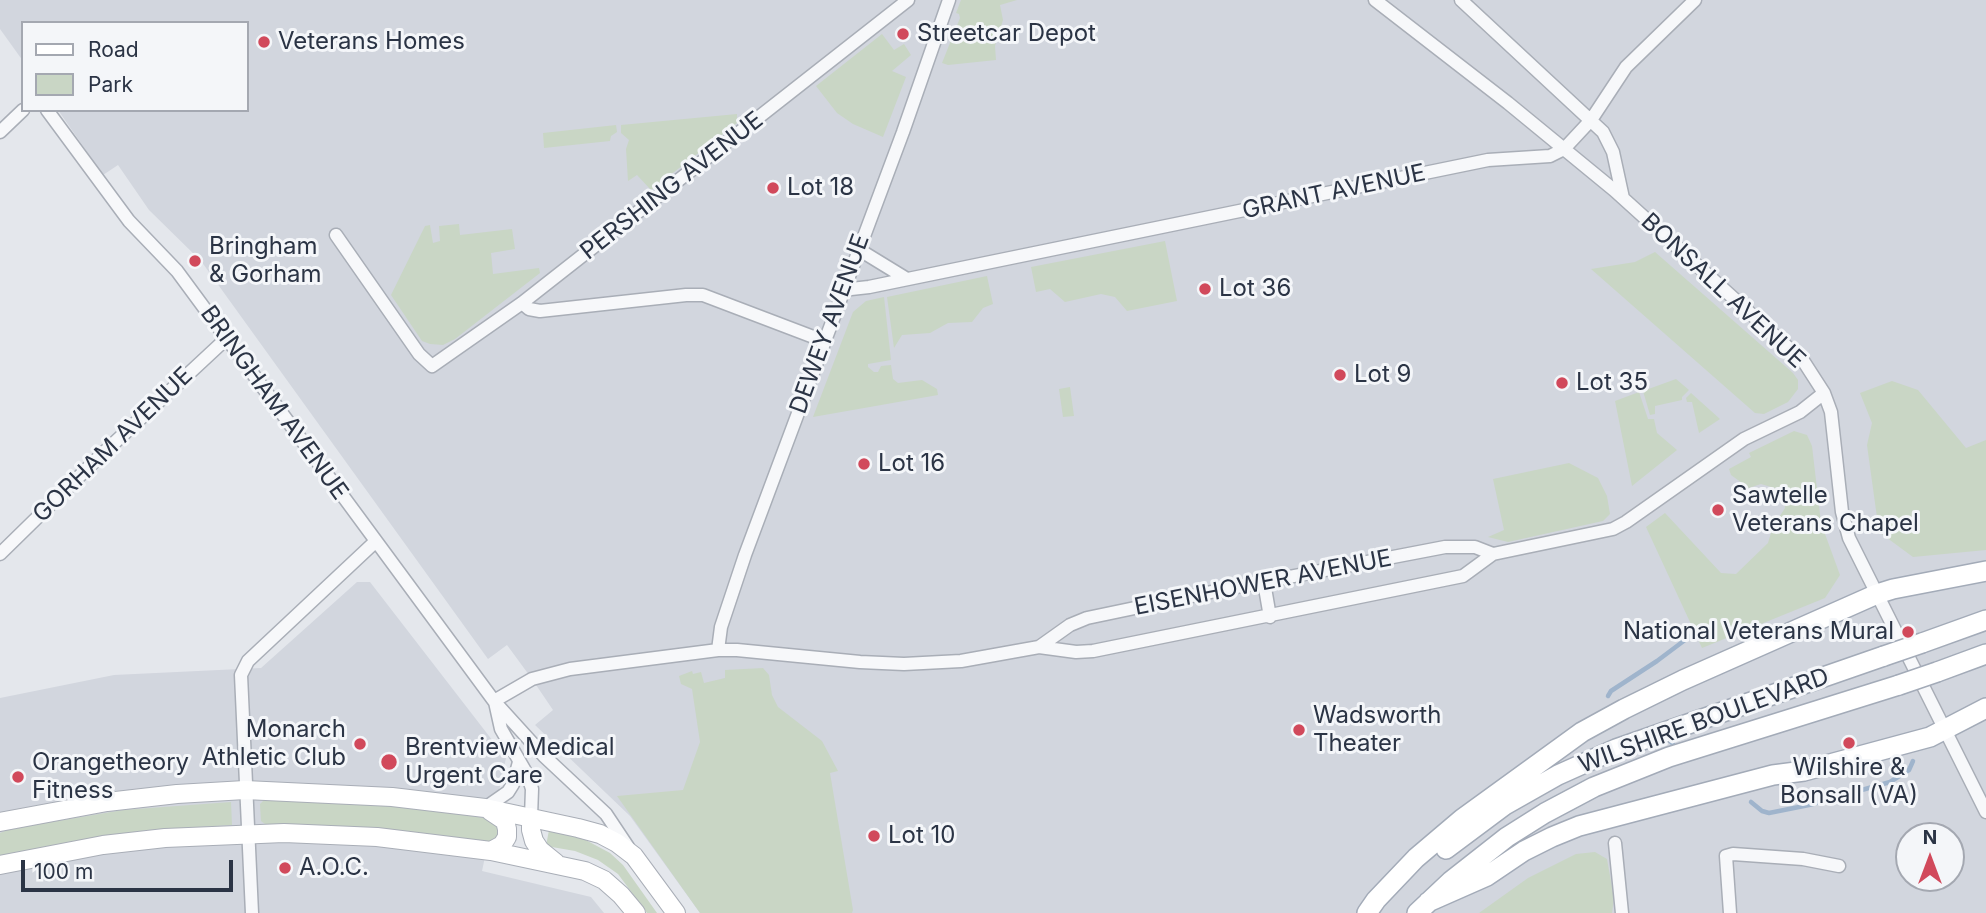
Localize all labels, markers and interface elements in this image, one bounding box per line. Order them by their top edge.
place label: Streetcar Depot [917,20,1096,48]
legend [21,21,248,112]
marker: Streetcar Depot [895,26,911,42]
place label: Veterans Homes [278,28,465,56]
marker: Veterans Homes [256,34,272,50]
text: Road [88,37,139,62]
text: Park [88,72,133,97]
street label: PERSHING AVENUE [575,106,769,266]
street label: GRANT AVENUE [1240,159,1428,225]
place label: Lot 18 [787,174,854,202]
marker: Lot 18 [765,180,781,196]
street label: BONSALL AVENUE [1635,207,1811,375]
street label: DEWEY AVENUE [784,230,876,418]
place label: Bringham & Gorham [209,233,322,289]
marker: Bringham & Gorham [187,253,203,269]
place label: Lot 36 [1219,275,1291,303]
marker: Lot 36 [1197,281,1213,297]
street label: BRINGHAM AVENUE [194,300,354,506]
street label: GORHAM AVENUE [27,361,199,529]
place label: Lot 9 [1354,361,1411,389]
marker: Lot 9 [1332,367,1348,383]
place label: Lot 35 [1576,369,1648,397]
marker: Lot 35 [1554,375,1570,391]
place label: Lot 16 [878,450,945,478]
marker: Lot 16 [856,456,872,472]
place label: Sawtelle Veterans Chapel [1732,482,1919,538]
marker: Sawtelle Veterans Chapel [1710,502,1726,518]
street label: EISENHOWER AVENUE [1132,544,1394,622]
place label: National Veterans Mural [1623,618,1894,646]
marker: National Veterans Mural [1900,624,1916,640]
street label: WILSHIRE BOULEVARD [1575,662,1833,780]
place label: Wadsworth Theater [1313,702,1441,758]
place label: Monarch Athletic Club [202,716,346,772]
marker: Wadsworth Theater [1291,722,1307,738]
place label: Brentview Medical Urgent Care [405,734,614,790]
marker: Wilshire & Bonsall (VA) [1841,735,1857,751]
marker: Monarch Athletic Club [352,736,368,752]
place label: Orangetheory Fitness [32,749,189,805]
marker: Brentview Medical Urgent Care [379,752,399,772]
place label: Wilshire & Bonsall (VA) [1780,754,1918,810]
marker: Orangetheory Fitness [10,769,26,785]
place label: Lot 10 [888,822,955,850]
north arrow [1895,822,1965,892]
text: N [1923,826,1937,849]
marker: Lot 10 [866,828,882,844]
scale bar [24,846,236,890]
place label: A.O.C. [299,854,369,882]
text: 100 m [34,859,93,884]
marker: A.O.C. [277,860,293,876]

